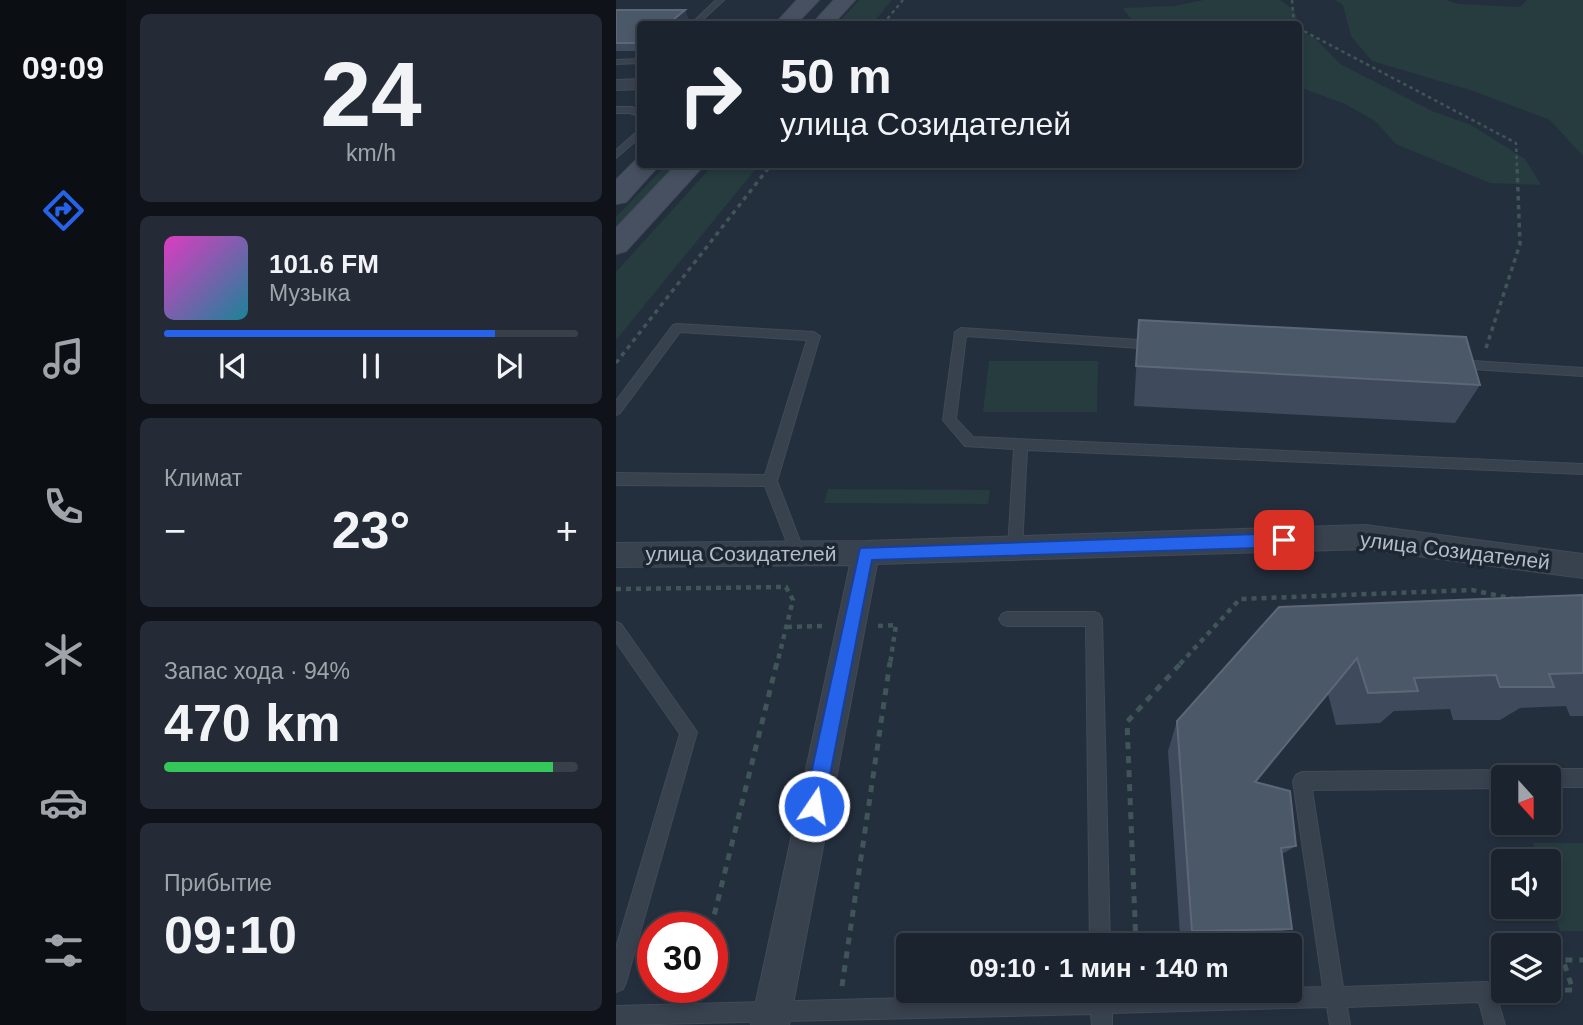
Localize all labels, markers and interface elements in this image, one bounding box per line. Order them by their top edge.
text: 24 [320,44,422,145]
icon: right [665,49,756,140]
text: 50 m [780,49,892,103]
text: 09:09 [22,50,104,86]
text: улица Созидателей [780,106,1071,142]
text: km/h [346,140,396,166]
icon: directions [39,186,88,235]
text: 101.6 FM [269,249,379,279]
text: Музыка [269,280,350,306]
icon: music [39,334,88,383]
icon: previous [214,347,252,385]
icon: pause [352,347,390,385]
icon: next [490,347,528,385]
text: Климат [164,465,242,491]
icon: phone [39,482,88,531]
text: 23° [332,501,410,559]
text: − [164,510,186,552]
text: + [556,510,578,552]
pin [1254,510,1314,570]
icon: arrive [1265,521,1303,559]
street label: улица Созидателей [1359,527,1551,574]
street label: улица Созидателей [645,542,837,565]
icon: climate [39,630,88,679]
text: Запас хода · 94% [164,658,350,684]
text: 470 km [164,694,340,752]
north arrow [1491,765,1561,835]
map controls [1491,765,1561,1003]
position arrow [777,769,851,843]
icon: car [39,778,88,827]
button: sound [1491,849,1561,919]
text: Прибытие [164,870,272,896]
text: 09:10 [164,906,297,964]
speed limit sign: 30 [637,912,728,1003]
icon: filters [39,926,88,975]
button: layers [1491,933,1561,1003]
text: 09:10 · 1 мин · 140 m [969,953,1229,983]

